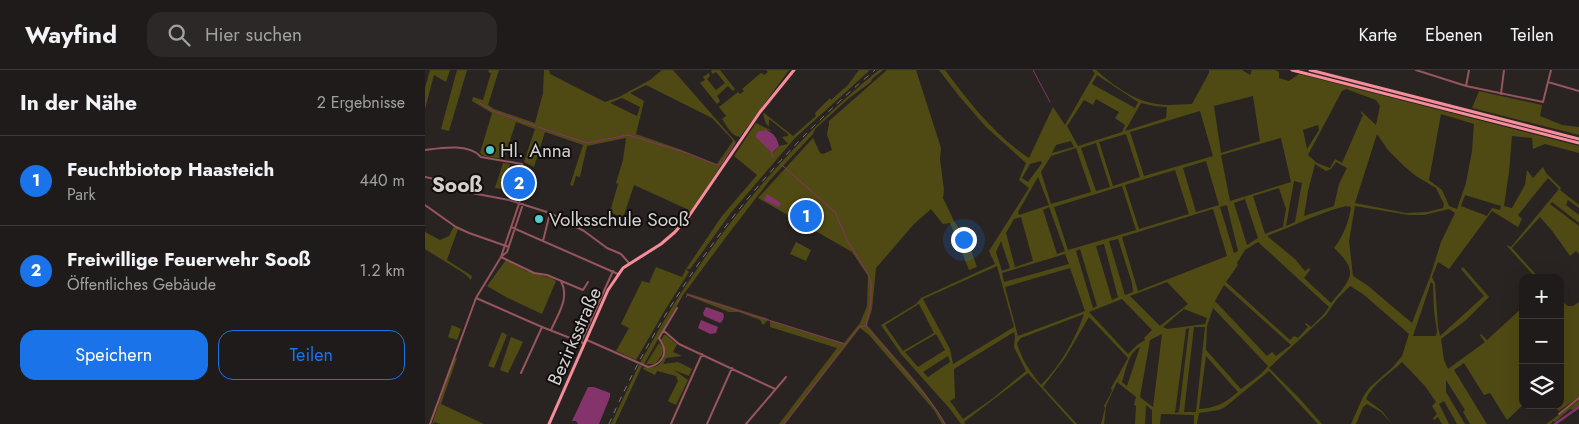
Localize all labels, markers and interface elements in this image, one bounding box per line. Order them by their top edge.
search box [147,12,497,57]
text: Wayfind [25,17,117,52]
icon: search [165,21,193,49]
text: Hier suchen [205,21,302,48]
text: Karte [1358,22,1397,48]
text: Ebenen [1425,22,1483,48]
text: Teilen [1511,22,1554,48]
text: In der Nähe [20,88,137,118]
text: 2 Ergebnisse [317,91,405,114]
place label: Hl. Anna [500,137,571,164]
marker: Hl. Anna [484,144,496,156]
text: Feuchtbiotop Haasteich [67,156,274,183]
pin: 2 [503,164,535,202]
text: 1 [32,169,40,192]
text: 440 m [359,169,405,192]
district label: Sooß [432,170,483,200]
text: Park [67,183,96,206]
pin: 1 [790,197,822,235]
place label: Volksschule Sooß [549,206,689,233]
marker: Volksschule Sooß [533,213,545,225]
your location [951,227,977,253]
text: Freiwillige Feuerwehr Sooß [67,246,310,273]
text: 2 [31,259,41,282]
text: 1.2 km [360,259,405,282]
text: Öffentliches Gebäude [67,273,216,296]
map controls [1519,274,1564,409]
button: + [1519,274,1564,319]
street label: Bezirksstraße [541,283,608,390]
button: − [1519,319,1564,364]
button: Speichern [20,330,208,380]
button: Teilen [218,330,405,380]
button: layers [1519,364,1564,409]

